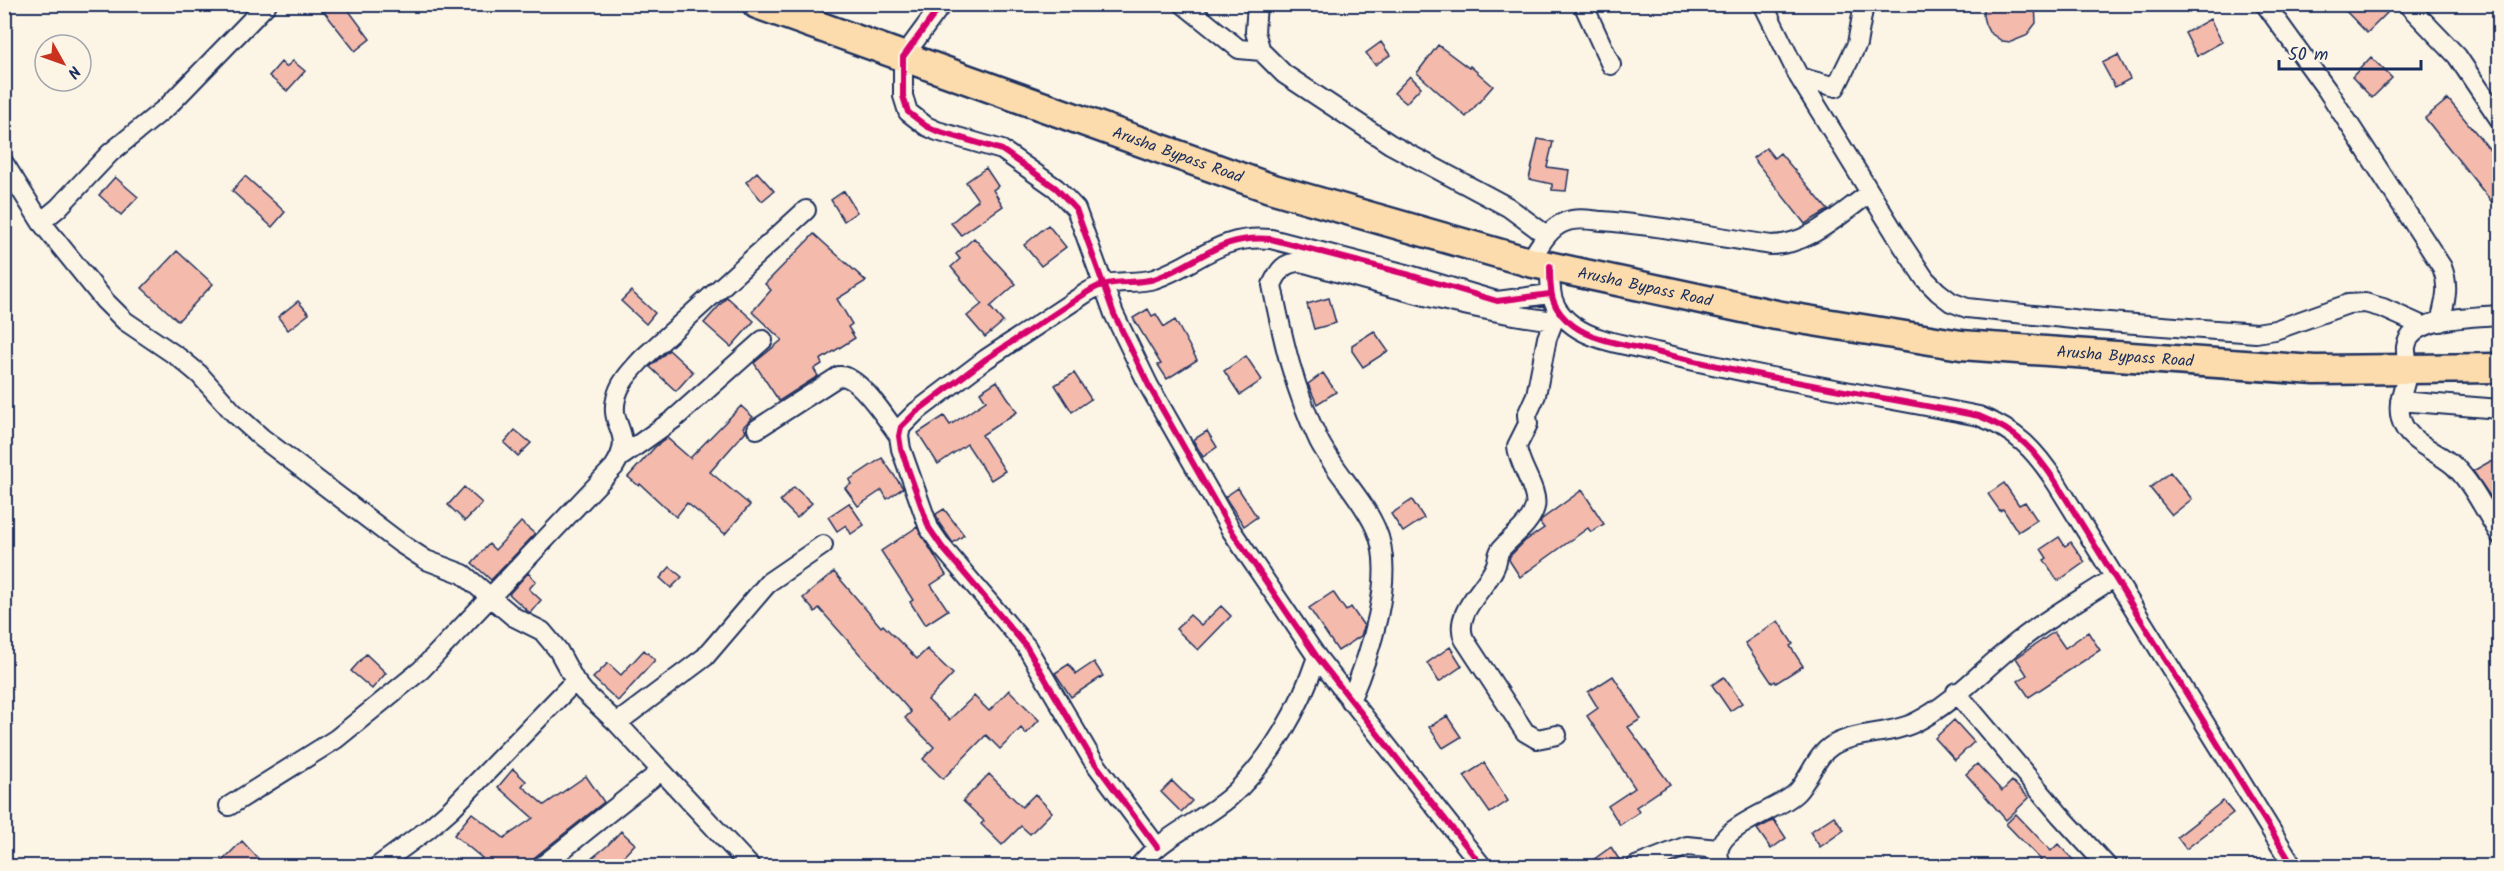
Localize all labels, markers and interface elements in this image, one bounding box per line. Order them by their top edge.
north arrow [33,33,93,93]
scale bar [2279,33,2422,71]
text: 50 m [2288,41,2328,70]
text: N [61,60,86,84]
street label: Arusha Bypass Road [1109,120,1247,190]
street label: Arusha Bypass Road [1575,260,1716,314]
street label: Arusha Bypass Road [2056,339,2195,374]

